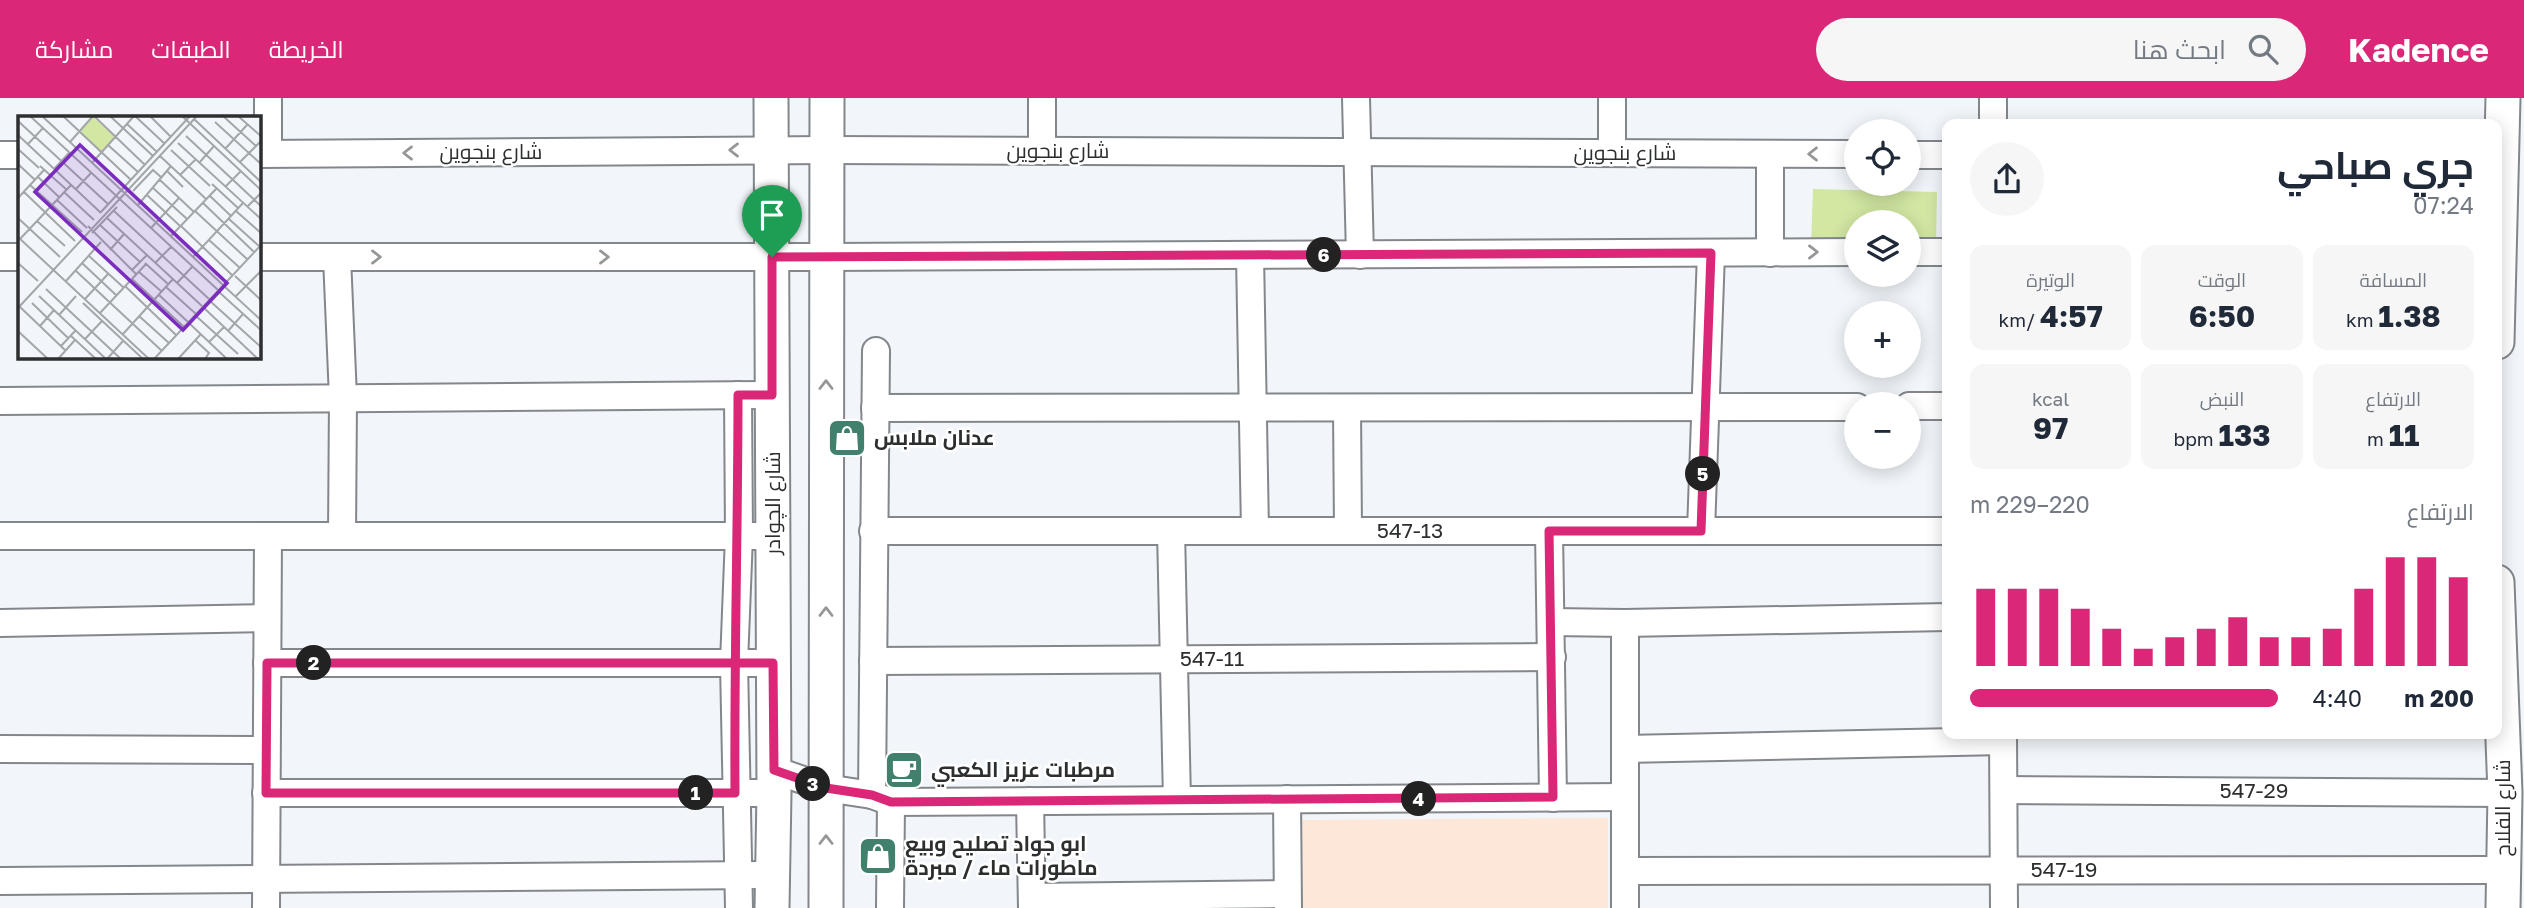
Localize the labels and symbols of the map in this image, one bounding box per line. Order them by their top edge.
inset map [18,116,261,359]
street label: شارع بنجوين [1007,137,1109,165]
street label: شارع بنجوين [440,138,542,166]
street label: شارع بنجوين [1574,139,1676,167]
one-way arrow [728,143,739,158]
one-way arrow [403,145,414,160]
one-way arrow [1807,146,1818,162]
pin [742,185,802,257]
pin: 6 [1306,238,1342,272]
one-way arrow [1809,244,1819,260]
one-way arrow [371,249,382,265]
one-way arrow [599,249,609,265]
one-way arrow [818,379,834,390]
shop icon: عدنان ملابس [826,417,868,459]
place label: عدنان ملابس [874,424,995,450]
street label: شارع الچوادر [759,451,787,556]
pin: 5 [1686,456,1720,492]
street label: 547-13 [1377,517,1443,543]
one-way arrow [818,607,834,617]
street label: 547-11 [1180,645,1244,671]
pin: 2 [296,646,332,680]
cafe icon: مرطبات عزيز الكعبي [883,749,925,791]
place label: مرطبات عزيز الكعبي [931,756,1115,787]
street label: شارع الفلاح [2489,759,2517,857]
pin: 3 [796,766,830,802]
pin: 1 [678,776,714,810]
street label: 547-29 [2220,777,2289,803]
pin: 4 [1402,782,1436,816]
place label: ابو جواد تصليح وبيع ماطورات ماء / مبردة [905,830,1098,881]
one-way arrow [818,834,834,845]
shop icon: ابو جواد تصليح وبيع ماطورات ماء / مبردة [857,835,899,877]
street label: 547-19 [2031,856,2098,882]

